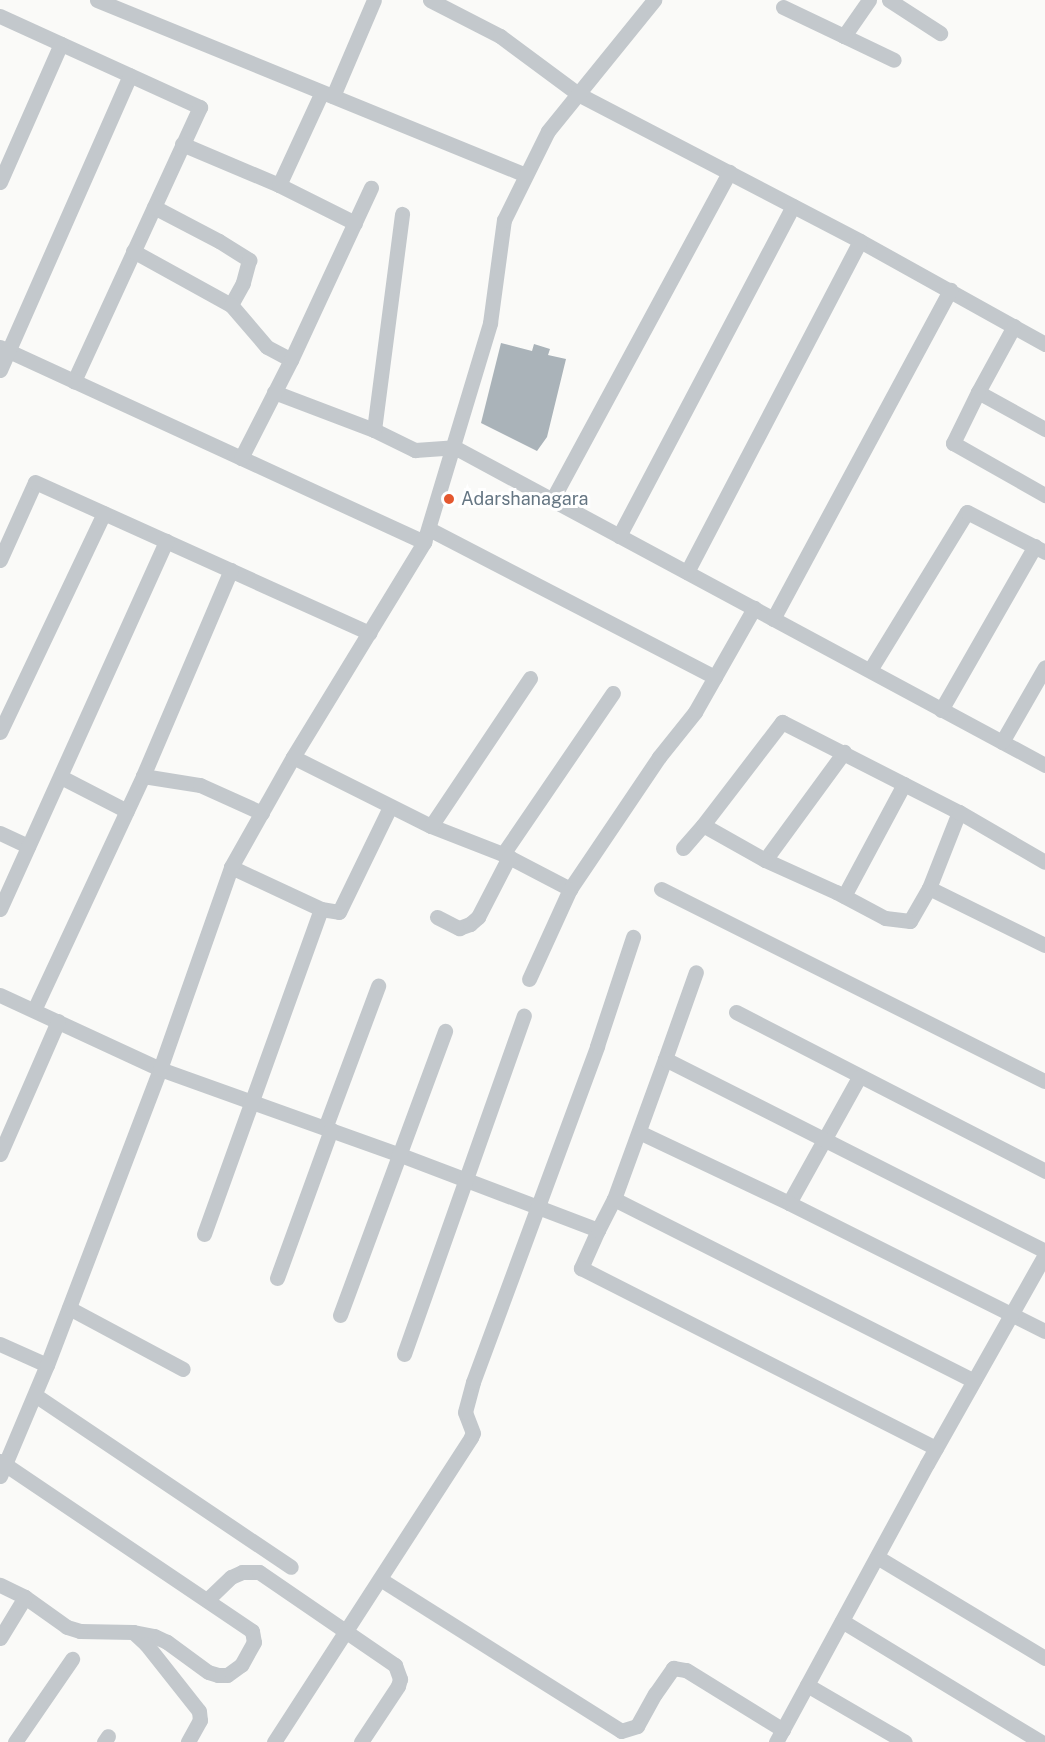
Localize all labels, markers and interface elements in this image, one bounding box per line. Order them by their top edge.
place label: Adarshanagara [461,488,588,510]
marker: Adarshanagara [442,492,456,506]

